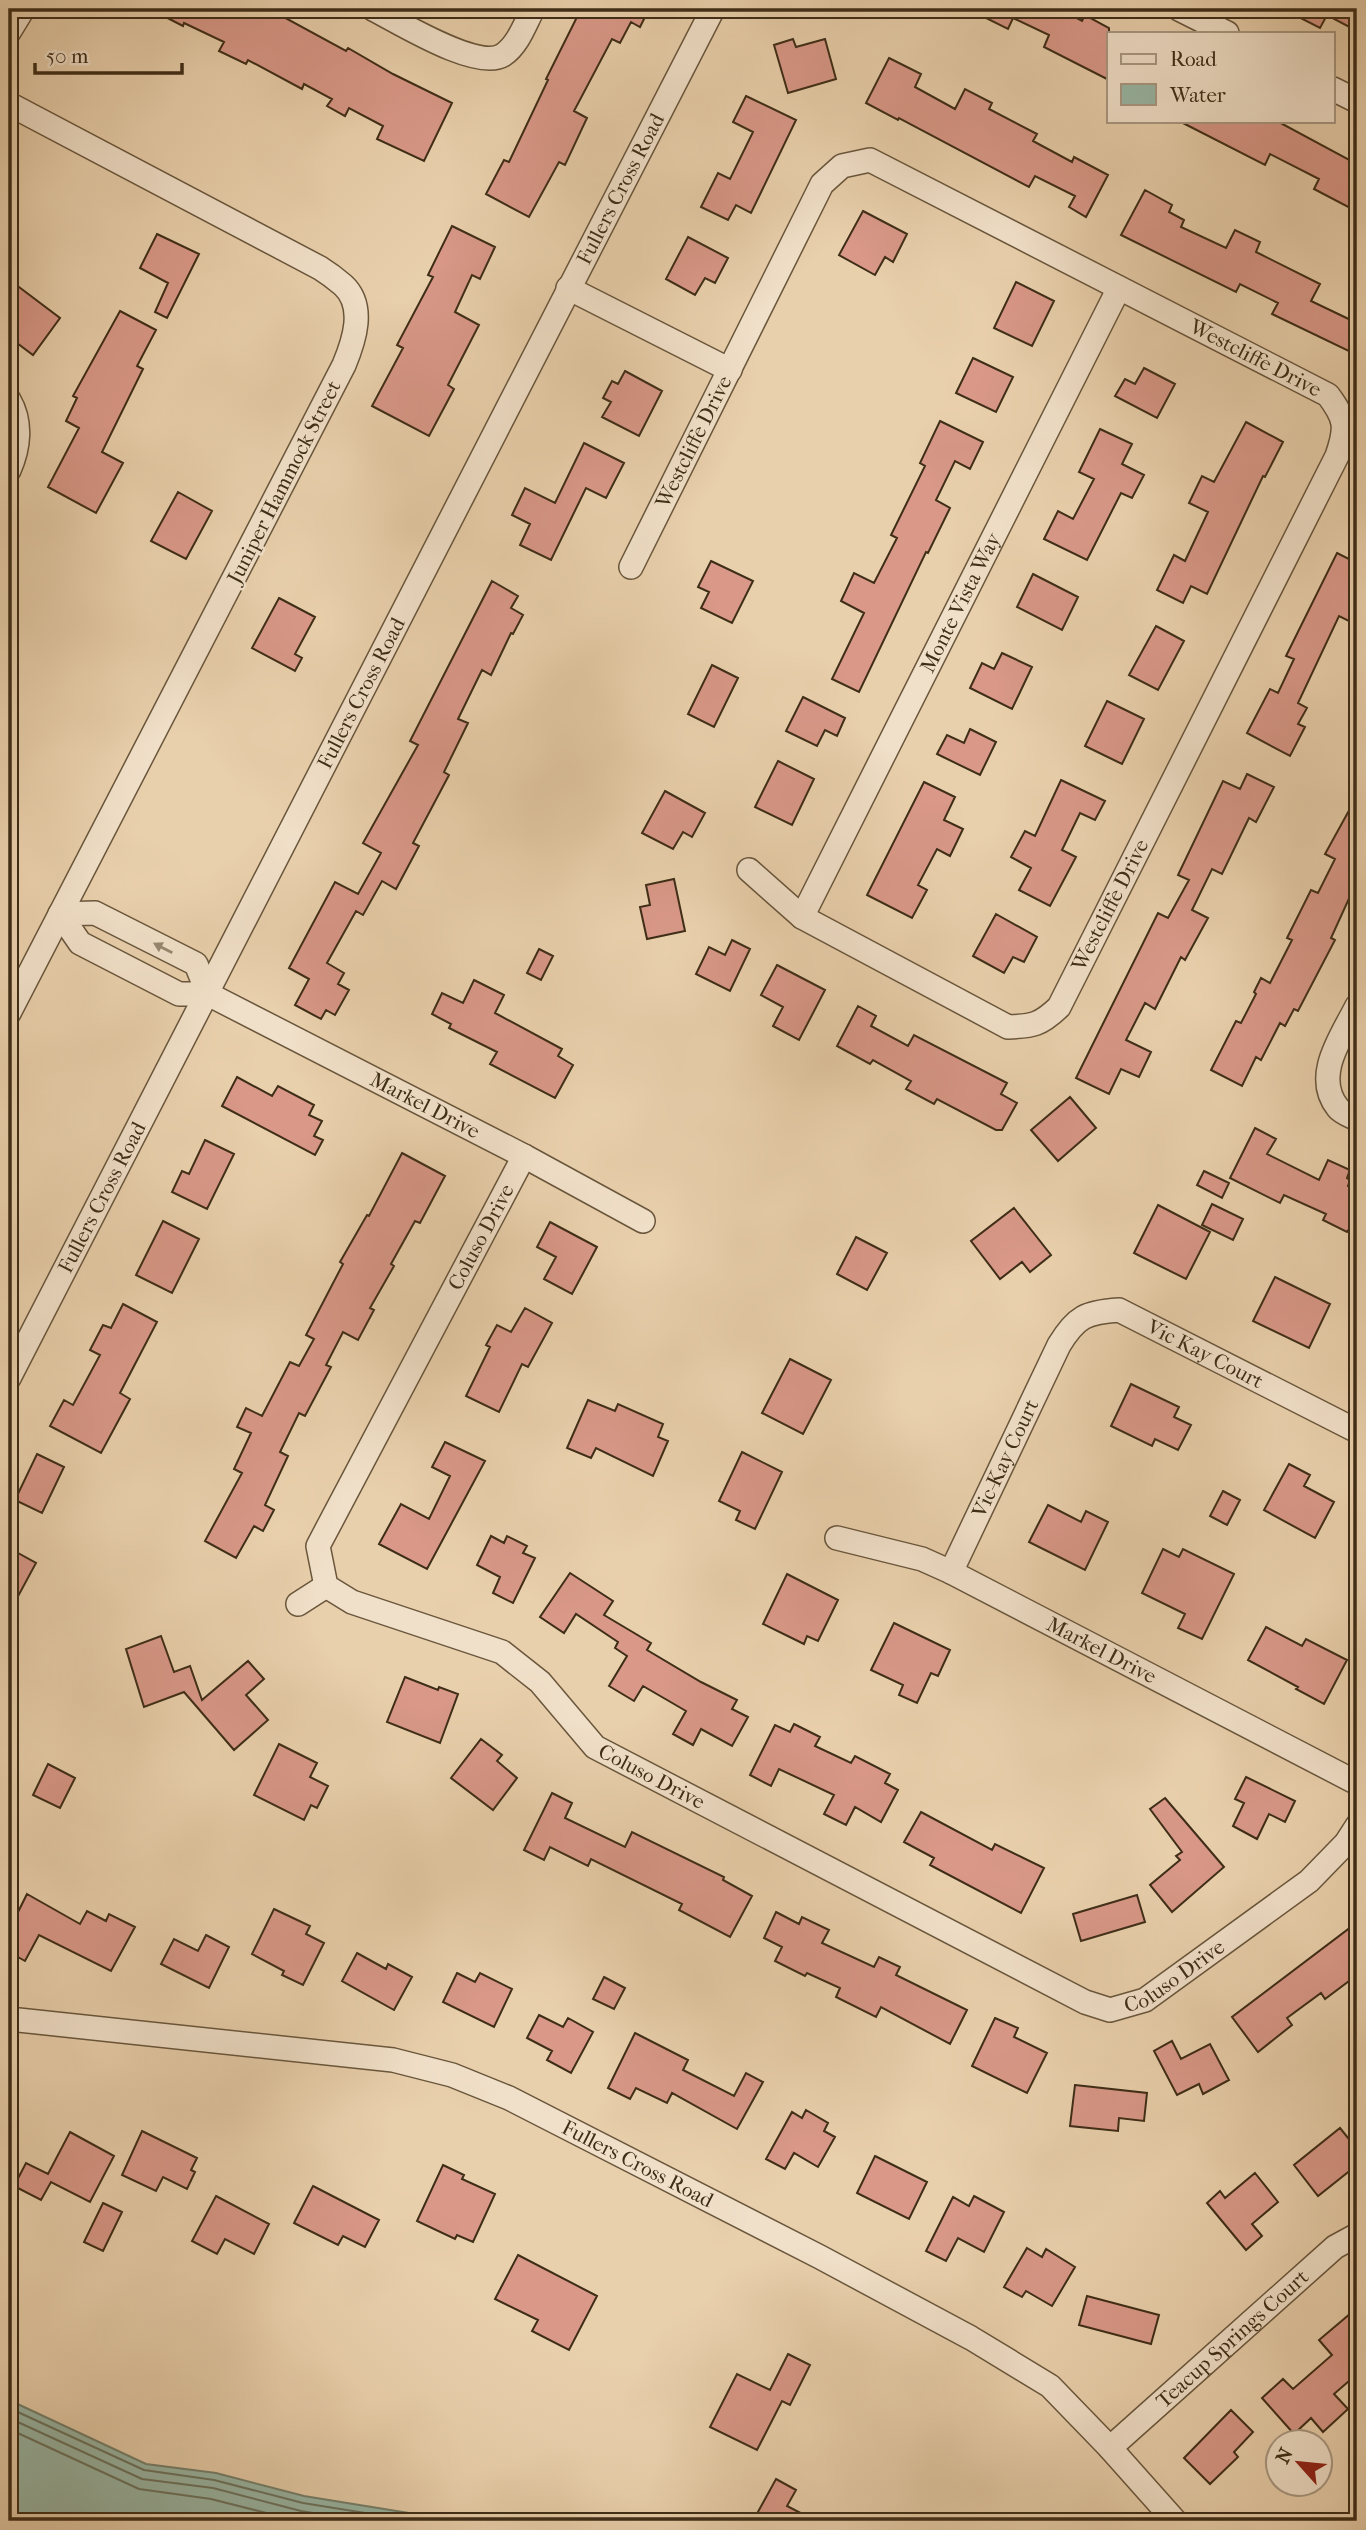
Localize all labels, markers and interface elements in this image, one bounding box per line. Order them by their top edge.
scale bar [35,32,182,76]
legend [1107,32,1334,122]
text: 50 m [46,44,89,68]
text: Road [1170,47,1217,71]
text: Water [1169,83,1226,107]
street label: Fullers Cross Road [572,109,669,269]
street label: Westcliffe Drive [1185,314,1326,402]
street label: Westcliffe Drive [650,372,737,513]
street label: Juniper Hammock Street [221,376,346,589]
street label: Monte Vista Way [915,528,1006,676]
street label: Fullers Cross Road [312,613,410,773]
street label: Westcliffe Drive [1066,835,1154,976]
one-way arrow [153,942,173,953]
street label: Markel Drive [366,1067,484,1143]
street label: Fullers Cross Road [53,1117,151,1277]
street label: Coluso Drive [443,1180,519,1294]
street label: Vic Kay Court [1142,1314,1268,1394]
street label: Vic-Kay Court [966,1395,1044,1522]
street label: Markel Drive [1043,1612,1160,1689]
street label: Coluso Drive [595,1739,709,1814]
street label: Coluso Drive [1121,1934,1229,2017]
street label: Fullers Cross Road [558,2115,718,2213]
street label: Teacup Springs Court [1151,2264,1314,2413]
north arrow [1264,2428,1334,2498]
text: N [1272,2444,1298,2467]

